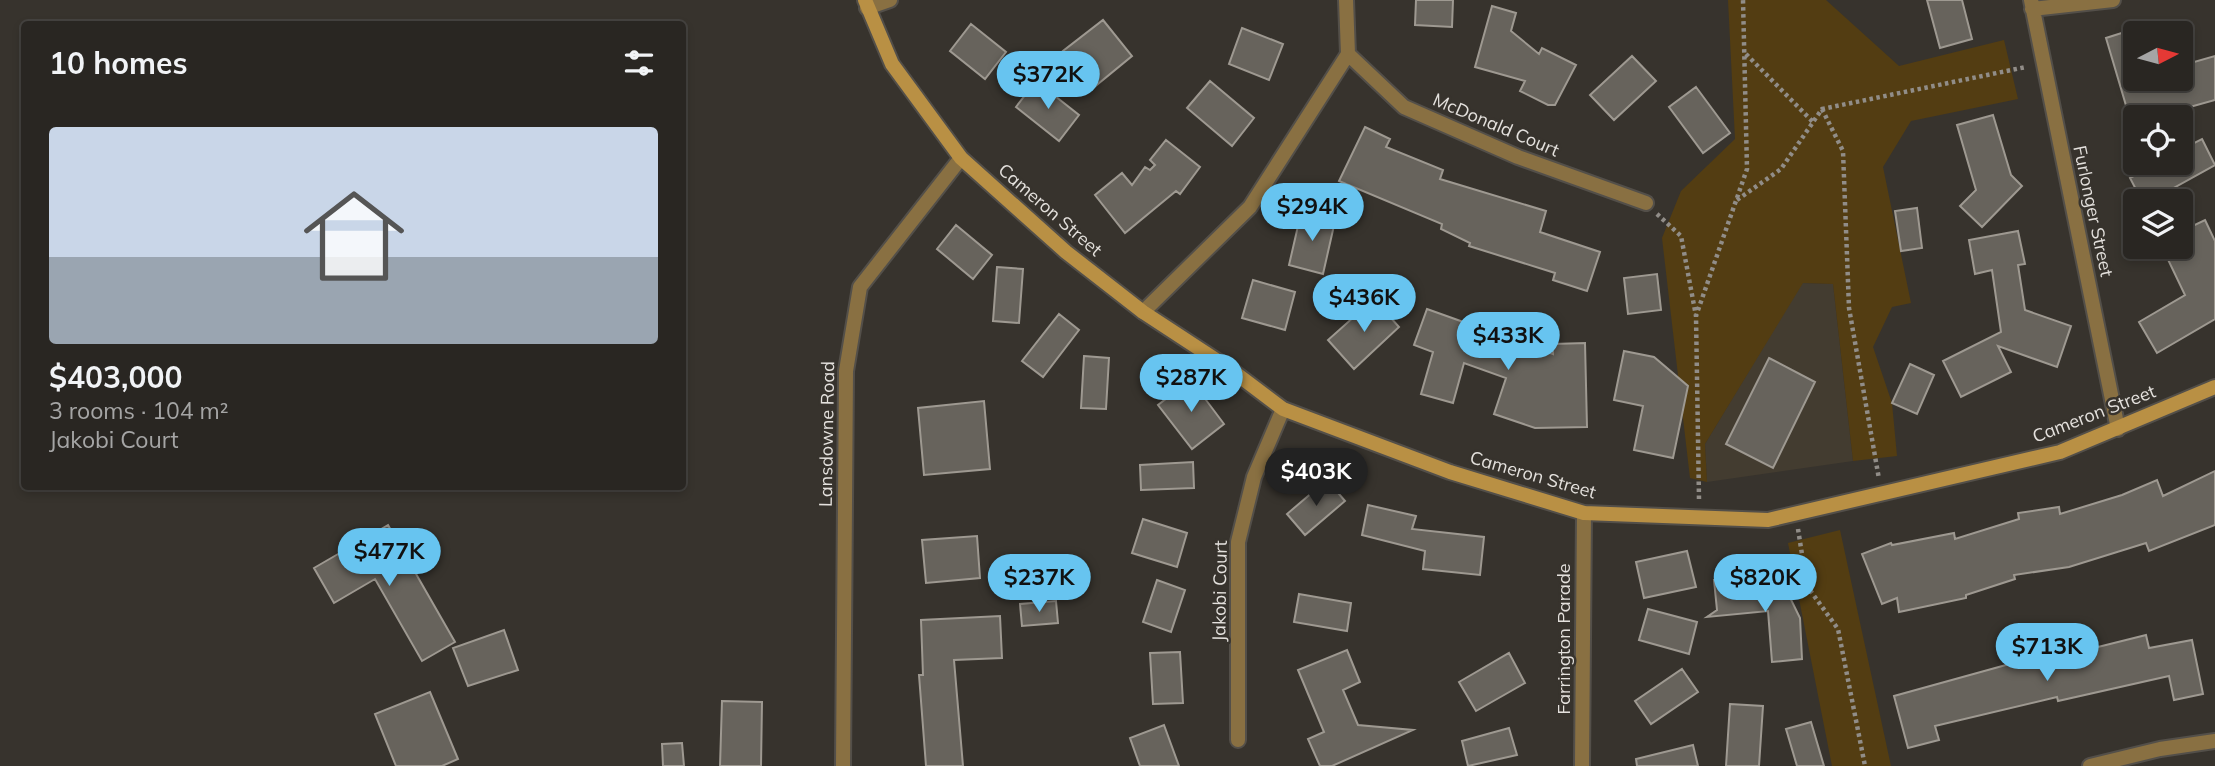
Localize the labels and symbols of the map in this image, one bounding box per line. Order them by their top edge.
north arrow [2123,21,2193,91]
pin: $372K [999,52,1097,111]
street label: McDonald Court [1430,88,1563,161]
street label: Furlonger Street [2068,143,2119,279]
street label: Cameron Street [994,158,1107,261]
pin: $294K [1263,184,1361,243]
pin: $436K [1315,274,1413,334]
pin: $433K [1459,312,1557,372]
pin: $287K [1142,354,1240,414]
street label: Lansdowne Road [814,361,839,507]
street label: Cameron Street [2029,379,2159,448]
street label: Cameron Street [1467,446,1599,504]
pin: $403K [1267,448,1365,508]
pin: $477K [340,528,438,588]
street label: Jakobi Court [1207,540,1232,642]
pin: $237K [990,554,1088,614]
pin: $820K [1716,554,1814,614]
street label: Farrington Parade [1552,564,1575,714]
pin: $713K [1998,624,2096,683]

